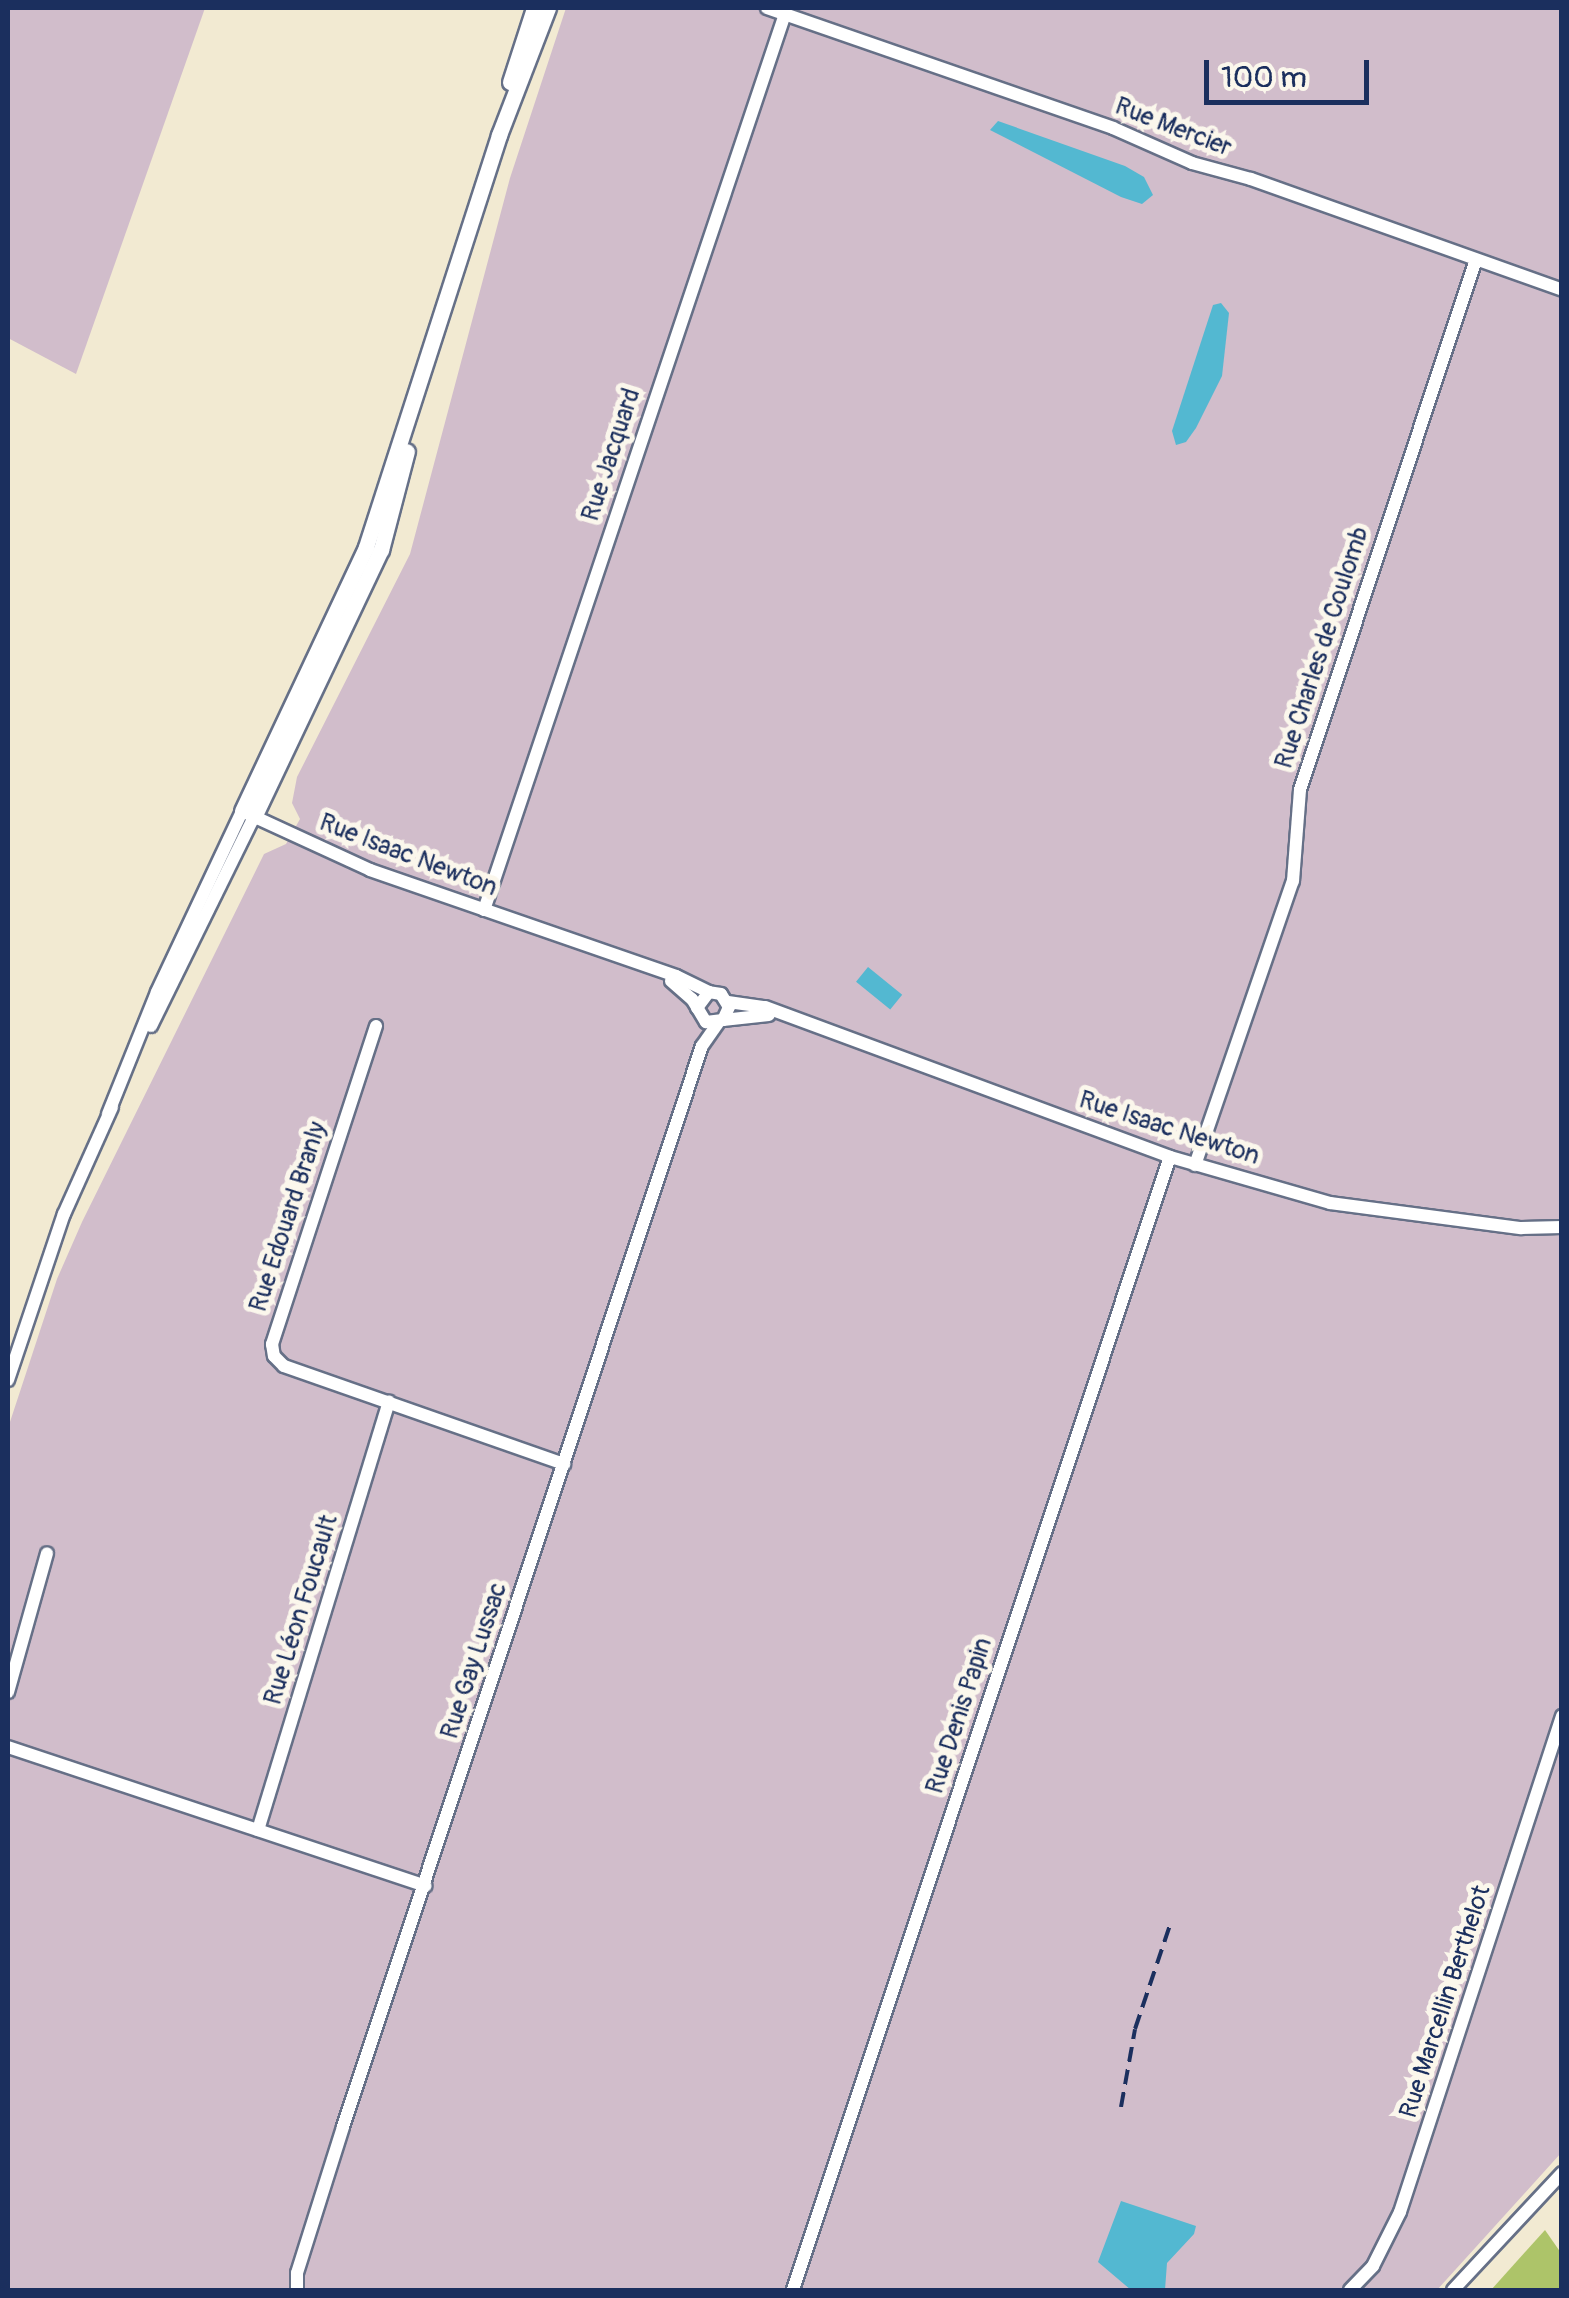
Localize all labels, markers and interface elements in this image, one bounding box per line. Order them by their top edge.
scale bar [1209,40,1374,102]
text: 100 m [1221,59,1307,96]
street label: Rue Mercier [1110,92,1236,164]
street label: Rue Jacquard [576,385,648,525]
street label: Rue Charles de Coulomb [1270,523,1376,773]
street label: Rue Isaac Newton [315,808,501,904]
street label: Rue Isaac Newton [1075,1086,1263,1172]
street label: Rue Edouard Branly [244,1118,334,1316]
street label: Rue Léon Foucault [259,1511,345,1709]
street label: Rue Gay Lussac [436,1579,514,1743]
street label: Rue Denis Papin [921,1634,999,1798]
street label: Rue Marcellin Berthelot [1394,1882,1498,2122]

